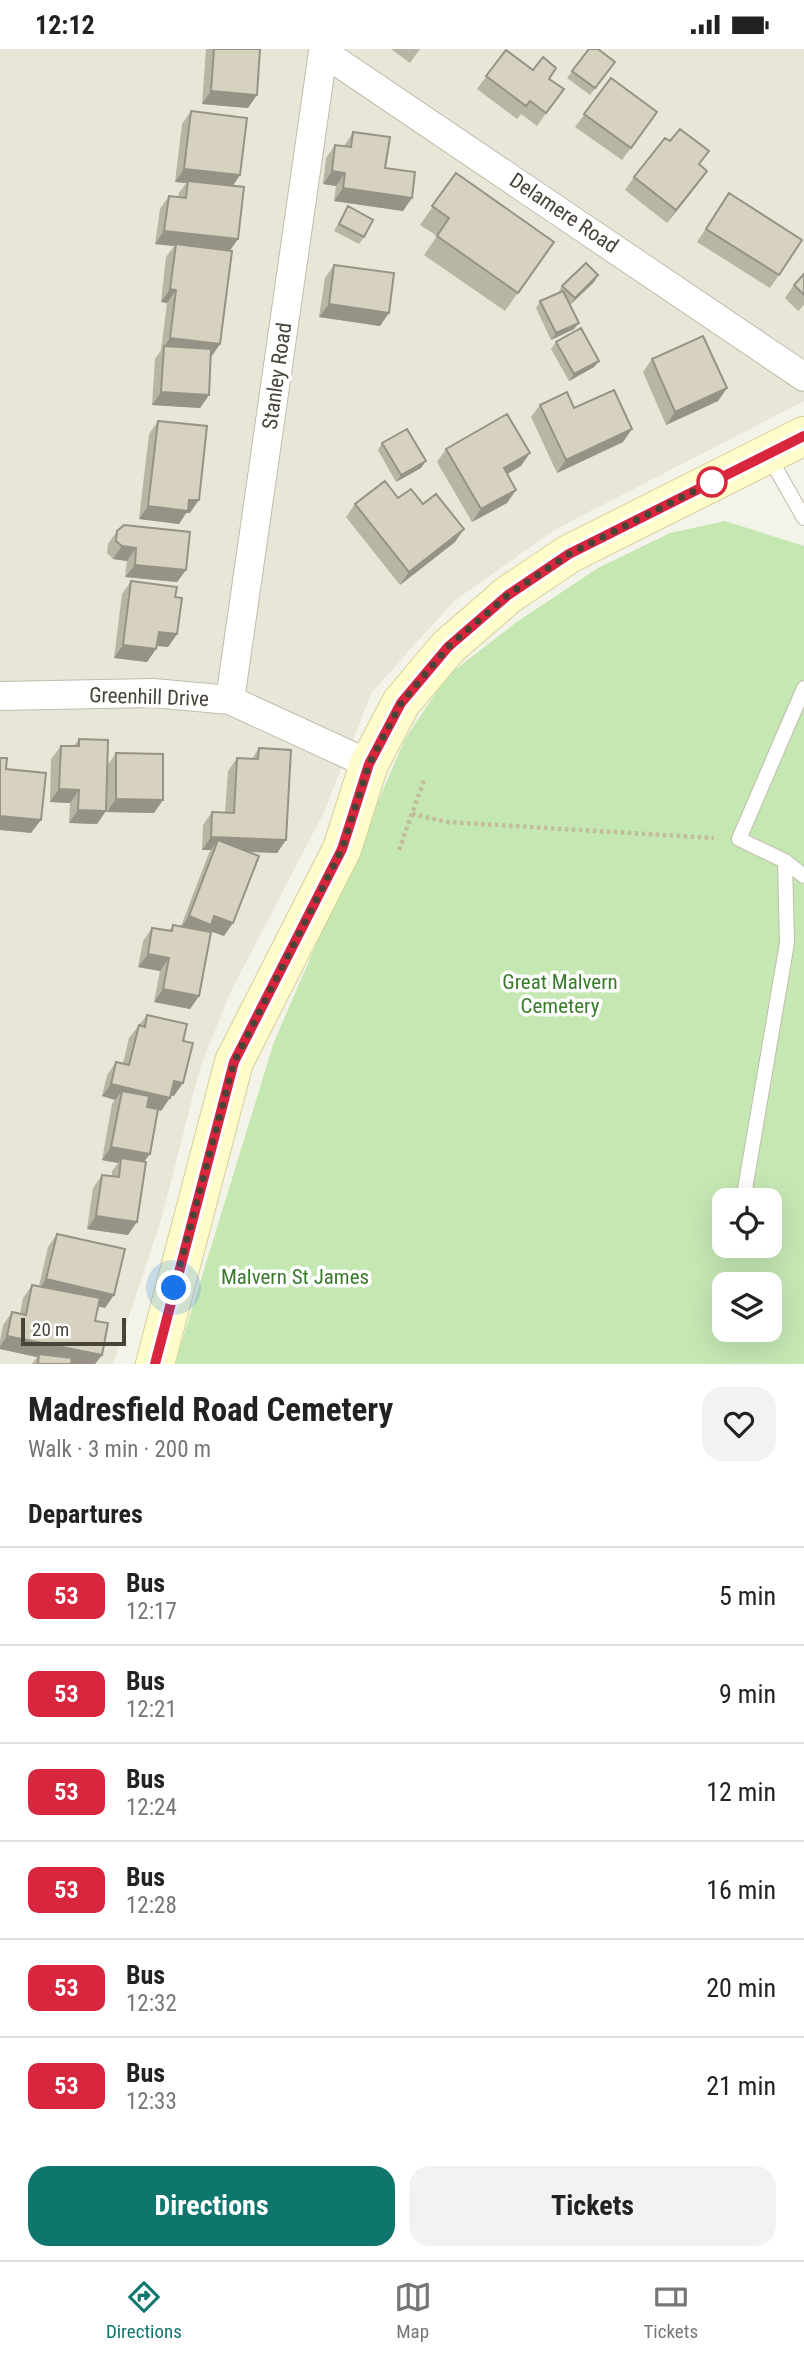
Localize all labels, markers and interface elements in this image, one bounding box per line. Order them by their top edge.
text: 12:12 [35,10,95,40]
street label: Delamere Road [505,168,623,258]
street label: Stanley Road [258,321,296,431]
unlabelled marker [697,467,727,497]
street label: Greenhill Drive [89,683,209,711]
park label: Great Malvern Cemetery [502,970,618,1018]
map controls [712,1188,782,1342]
button: locate [712,1188,782,1258]
park label: Malvern St James [221,1265,369,1289]
your location [156,1270,191,1305]
button: layers [712,1272,782,1342]
scale bar [21,1315,126,1347]
text: 20 m [32,1318,69,1341]
button: heart [702,1387,776,1461]
text: Madresfield Road Cemetery [28,1390,393,1429]
text: Walk · 3 min · 200 m [28,1436,211,1463]
text: Departures [28,1499,143,1529]
text: Bus [126,1568,165,1598]
text: 5 min [719,1581,776,1611]
text: 53 [54,1582,79,1610]
text: 12:17 [126,1598,177,1625]
text: Bus [126,1666,165,1696]
text: 9 min [719,1679,776,1709]
text: 53 [54,1680,79,1708]
text: 12:21 [126,1696,177,1723]
text: Bus [126,1764,165,1794]
text: 12 min [706,1777,776,1807]
text: 53 [54,1778,79,1806]
text: 12:24 [126,1794,177,1821]
text: Bus [126,1862,165,1892]
text: 16 min [706,1875,776,1905]
text: 53 [54,1876,79,1904]
text: 12:28 [126,1892,177,1919]
text: Bus [126,1960,165,1990]
text: 20 min [706,1973,776,2003]
text: 53 [54,1974,79,2002]
text: 12:32 [126,1990,177,2017]
text: Bus [126,2058,165,2088]
text: 21 min [706,2071,776,2101]
text: 53 [54,2072,79,2100]
text: 12:33 [126,2088,177,2115]
button: Directions [28,2166,395,2246]
button: Tickets [409,2166,776,2246]
tab: Directions [106,2278,182,2343]
tab: Map [394,2278,432,2343]
tab: Tickets [643,2278,698,2343]

